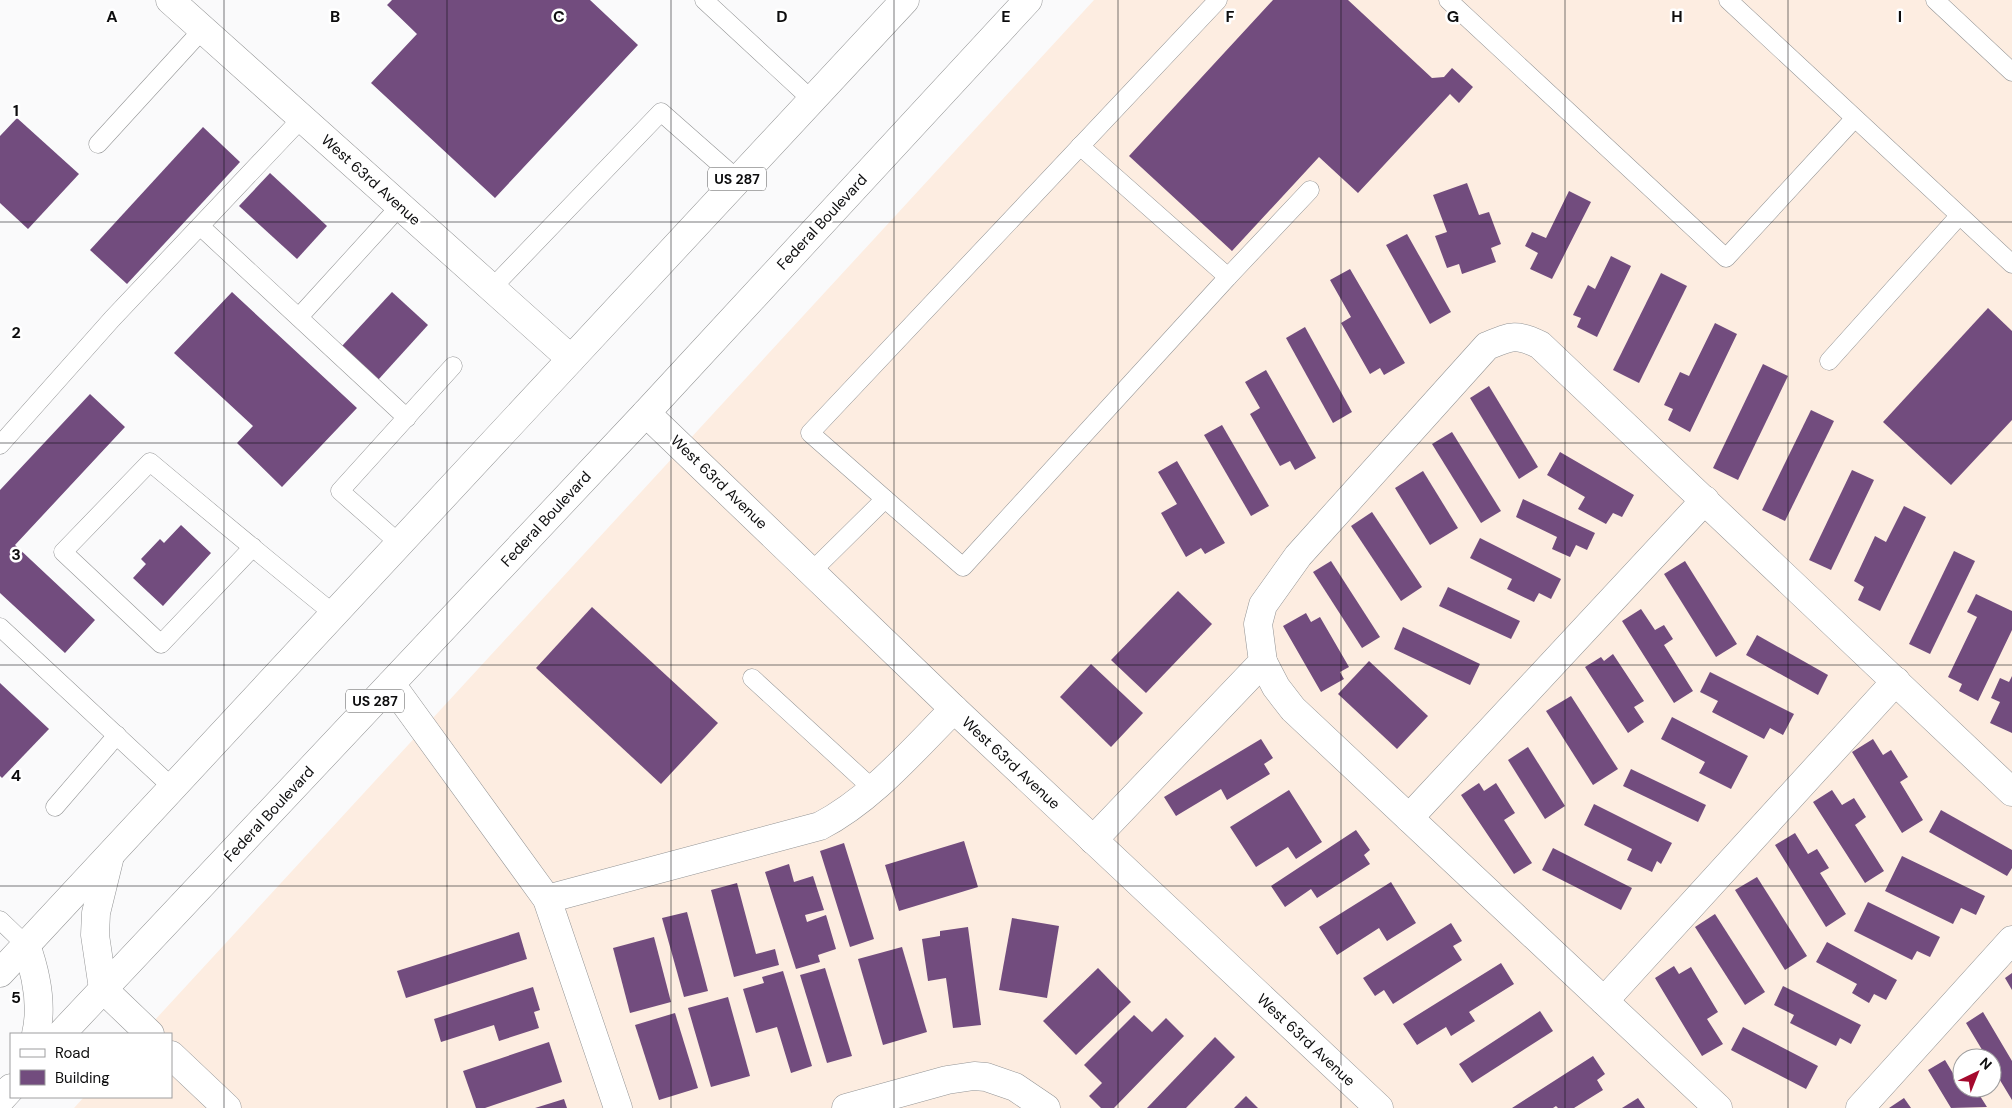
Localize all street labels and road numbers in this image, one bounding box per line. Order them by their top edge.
street label: West 63rd Avenue [317,130,425,230]
road number: US 287 [708,168,766,190]
street label: Federal Boulevard [773,170,871,274]
street label: West 63rd Avenue [666,431,772,533]
street label: Federal Boulevard [497,467,595,571]
road number: US 287 [346,689,404,712]
street label: West 63rd Avenue [958,712,1064,814]
street label: Federal Boulevard [220,762,318,866]
street label: West 63rd Avenue [1253,989,1359,1091]

